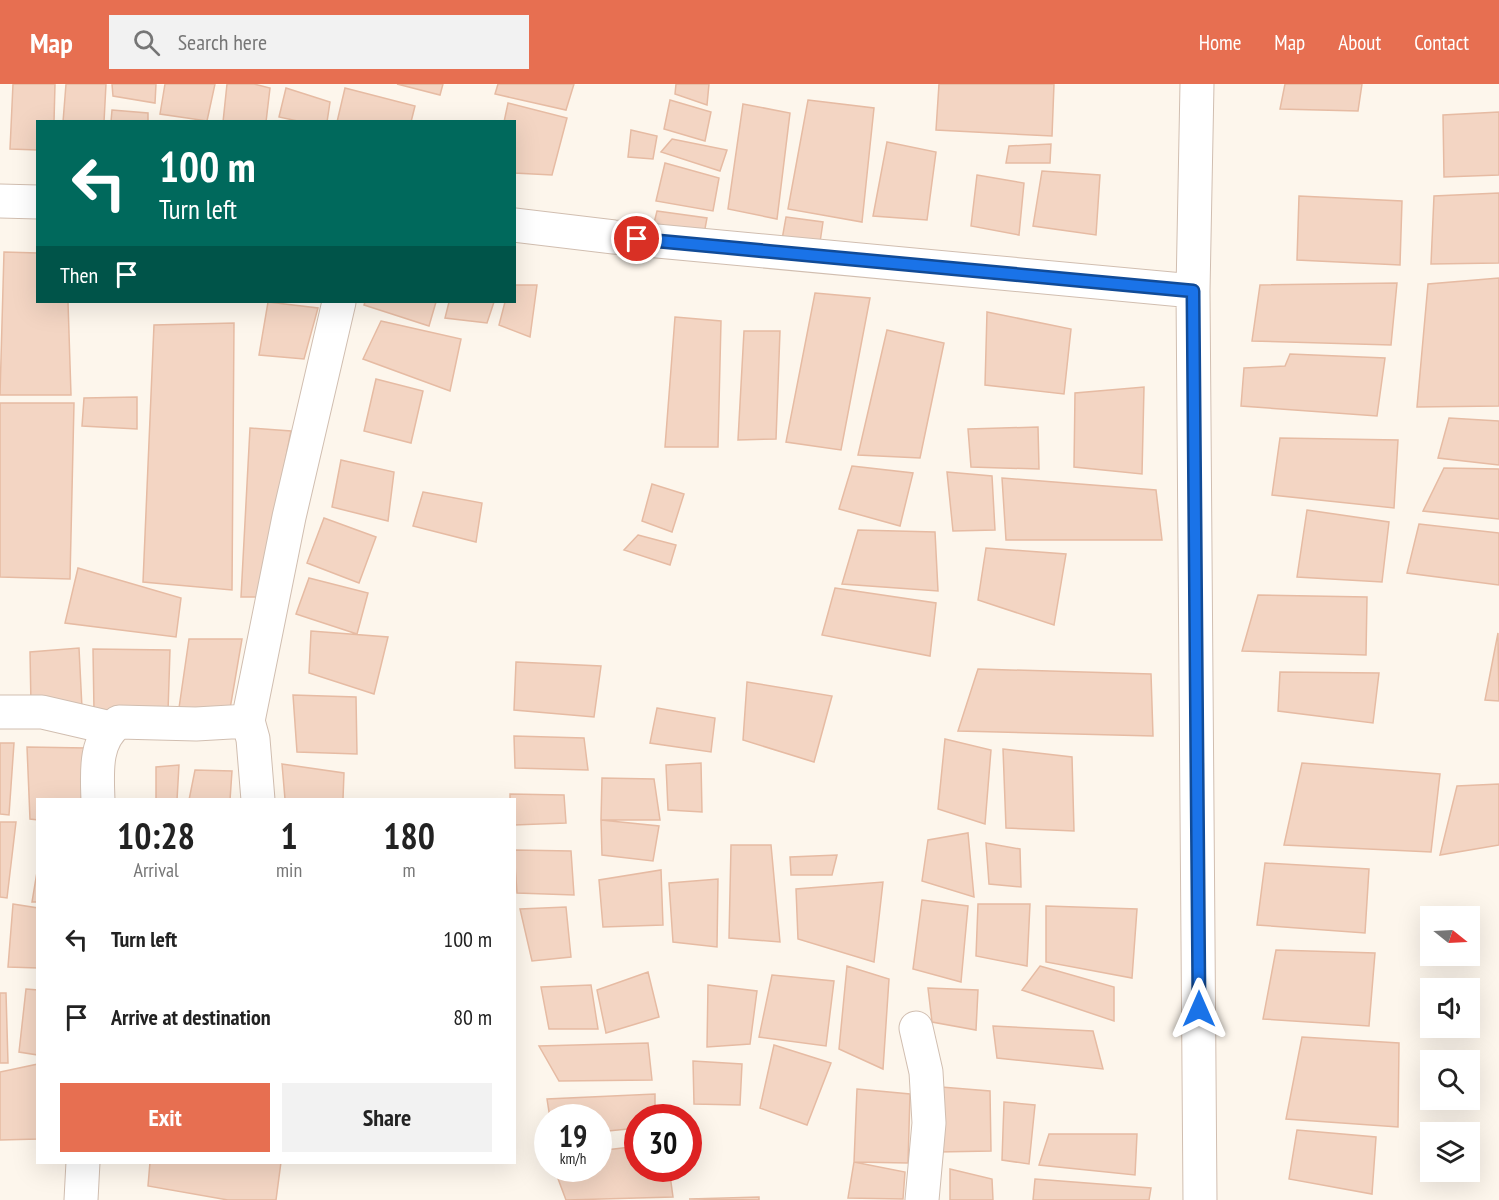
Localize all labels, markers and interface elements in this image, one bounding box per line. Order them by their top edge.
search box [109,15,529,69]
text: Map [30,24,73,61]
icon: search [130,26,163,59]
text: Search here [178,28,267,56]
text: Home [1199,29,1241,56]
text: Map [1274,29,1305,56]
text: About [1338,29,1381,56]
text: Contact [1414,29,1469,56]
text: 100 m [159,139,256,194]
icon: left [60,144,138,222]
text: Turn left [159,192,237,226]
pin [611,213,662,264]
icon: arrive [620,222,653,255]
icon: arrive [110,258,143,291]
text: Then [60,261,98,289]
text: 10:28 [117,812,195,859]
text: 1 [280,812,298,859]
text: 180 [383,812,435,859]
text: Arrival [133,857,179,883]
text: min [276,857,302,883]
text: m [403,857,416,883]
north arrow [1420,906,1480,966]
map controls [1420,906,1480,1182]
icon: left [60,923,93,956]
text: Turn left [111,925,177,953]
text: 100 m [443,925,492,953]
position arrow [1167,977,1231,1041]
button: sound [1420,978,1480,1038]
icon: arrive [60,1001,93,1034]
text: Arrive at destination [111,1003,271,1031]
text: 80 m [453,1003,492,1031]
button: search [1420,1050,1480,1110]
button: Exit [60,1083,270,1152]
button: Share [282,1083,492,1152]
speed limit sign: 30 [624,1104,702,1182]
text: 19 [559,1116,587,1155]
button: layers [1420,1122,1480,1182]
text: km/h [560,1149,586,1168]

